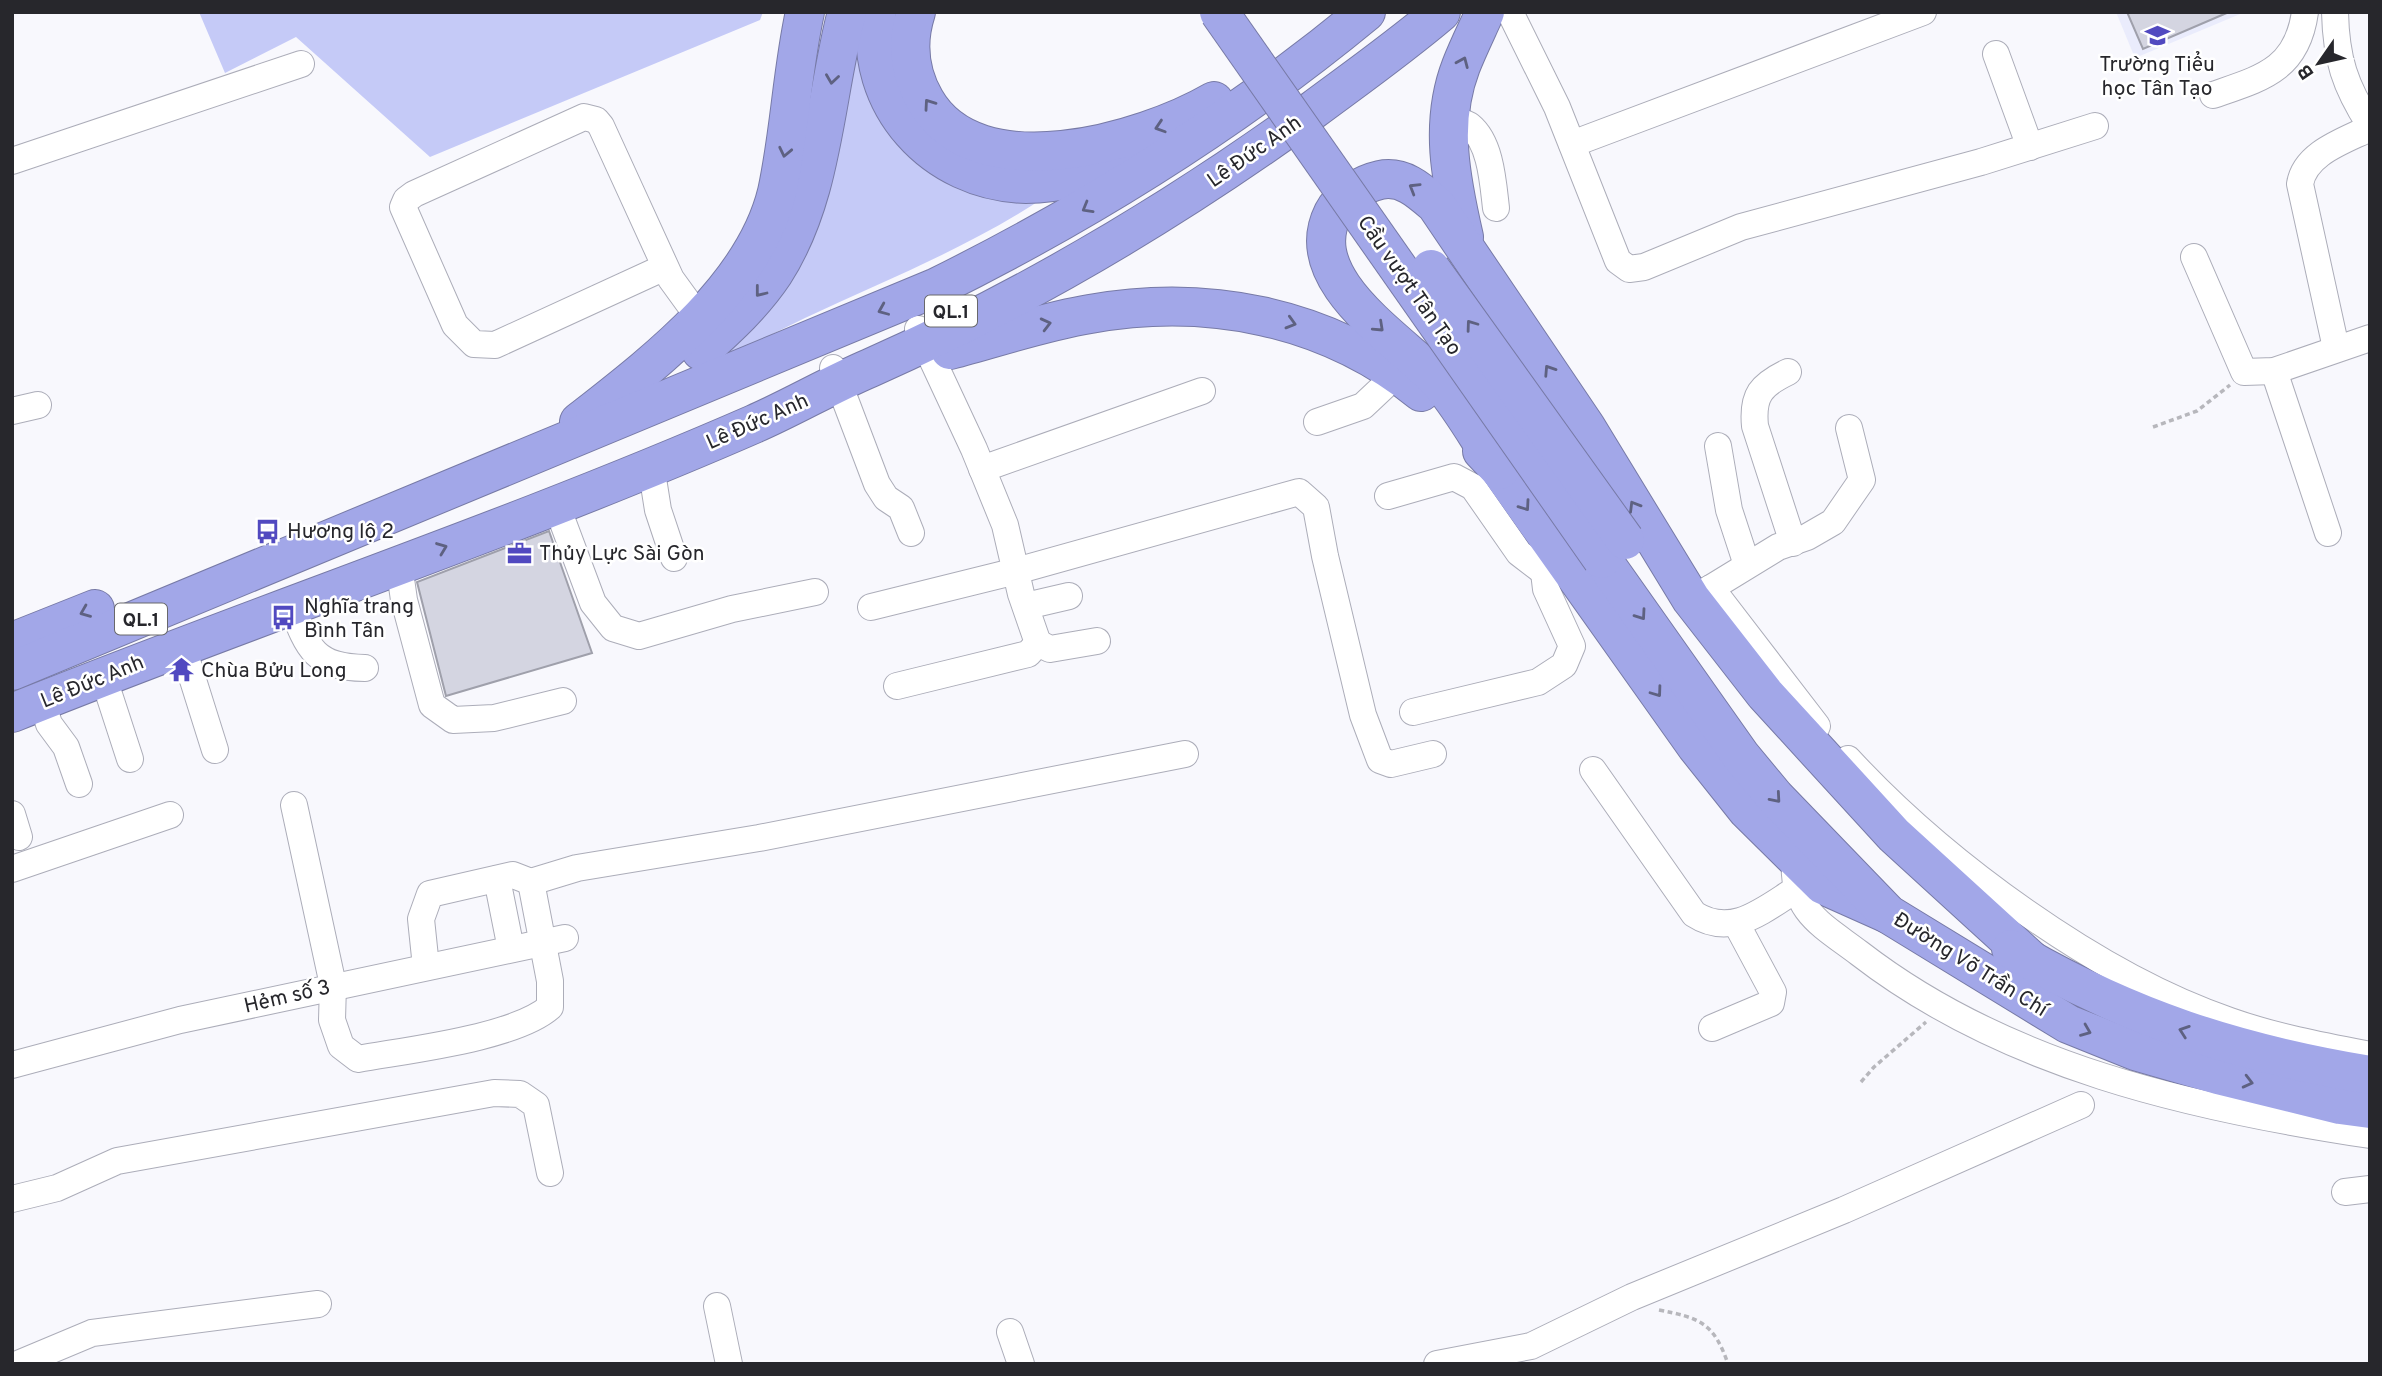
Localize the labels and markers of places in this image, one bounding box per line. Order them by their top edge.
school or university icon: Trường Tiểu học Tân Tạo [2143,21,2171,49]
place label: Trường Tiểu học Tân Tạo [2099,50,2215,103]
bus stop icon: Hương lộ 2 [253,517,281,545]
place label: Hương lộ 2 [287,519,394,546]
office icon: Thủy Lực Sài Gòn [505,539,533,567]
place label: Thủy Lực Sài Gòn [539,541,704,568]
place label: Nghĩa trang Bình Tân [304,594,414,645]
bus stop icon: Nghĩa trang Bình Tân [270,604,298,632]
temple icon: Chùa Bửu Long [167,656,195,684]
place label: Chùa Bửu Long [201,658,347,685]

